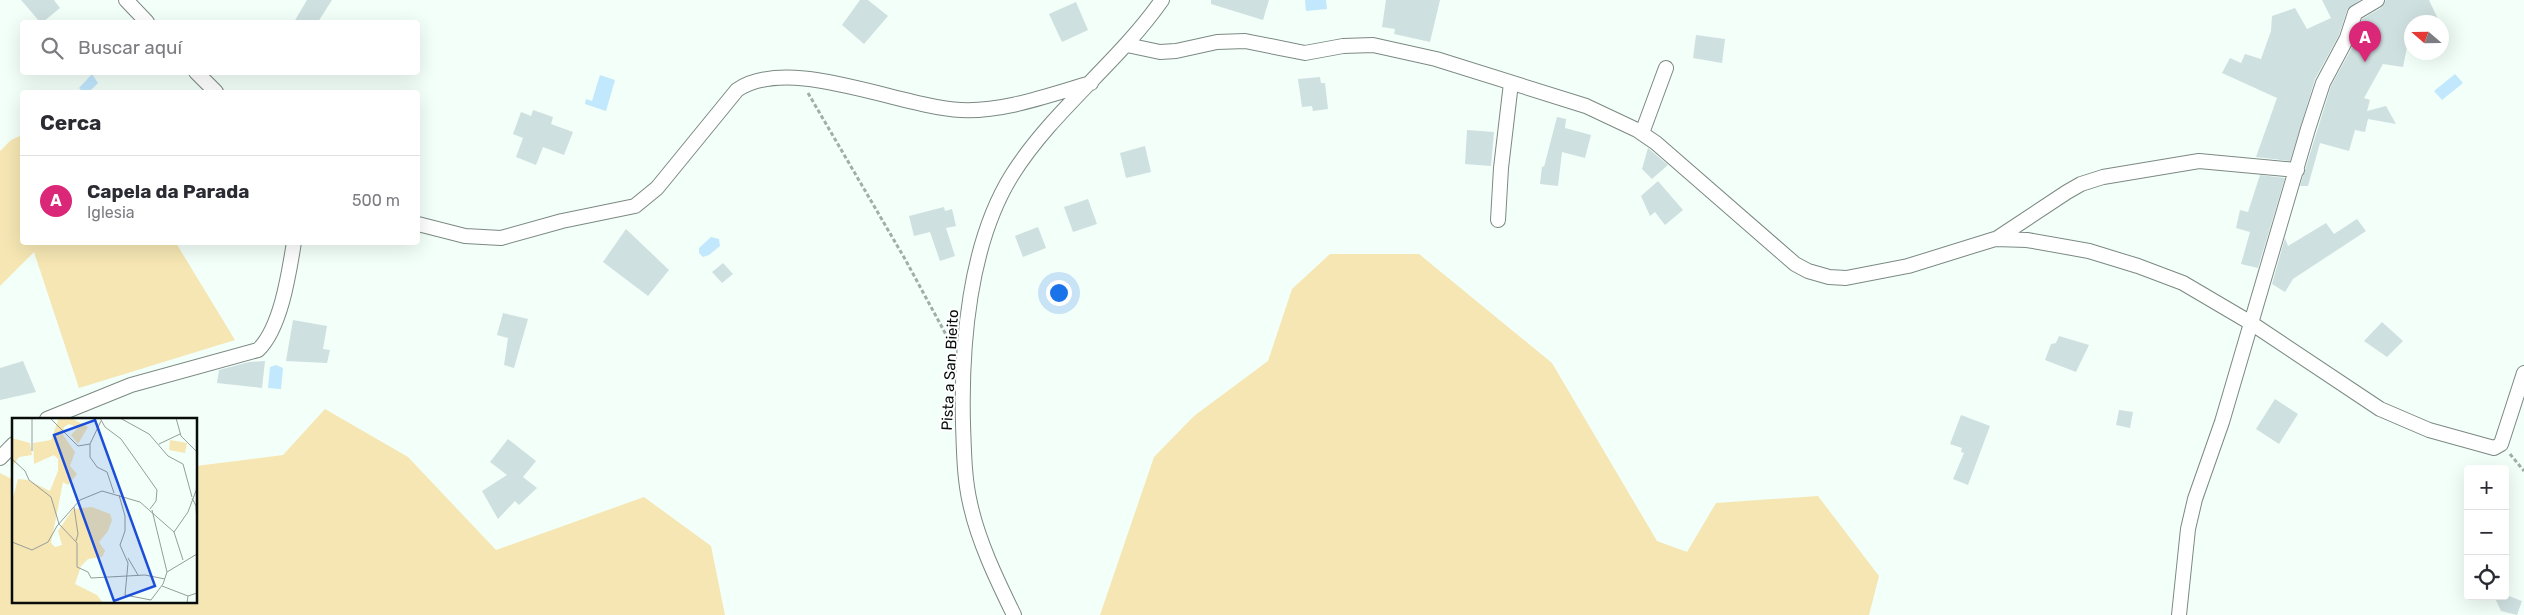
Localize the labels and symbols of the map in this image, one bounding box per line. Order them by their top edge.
north arrow [2404,15,2449,60]
pin: A [2349,21,2381,62]
your location [1046,280,1072,306]
street label: Pista a San Bieito [938,309,962,431]
inset map [12,418,198,602]

